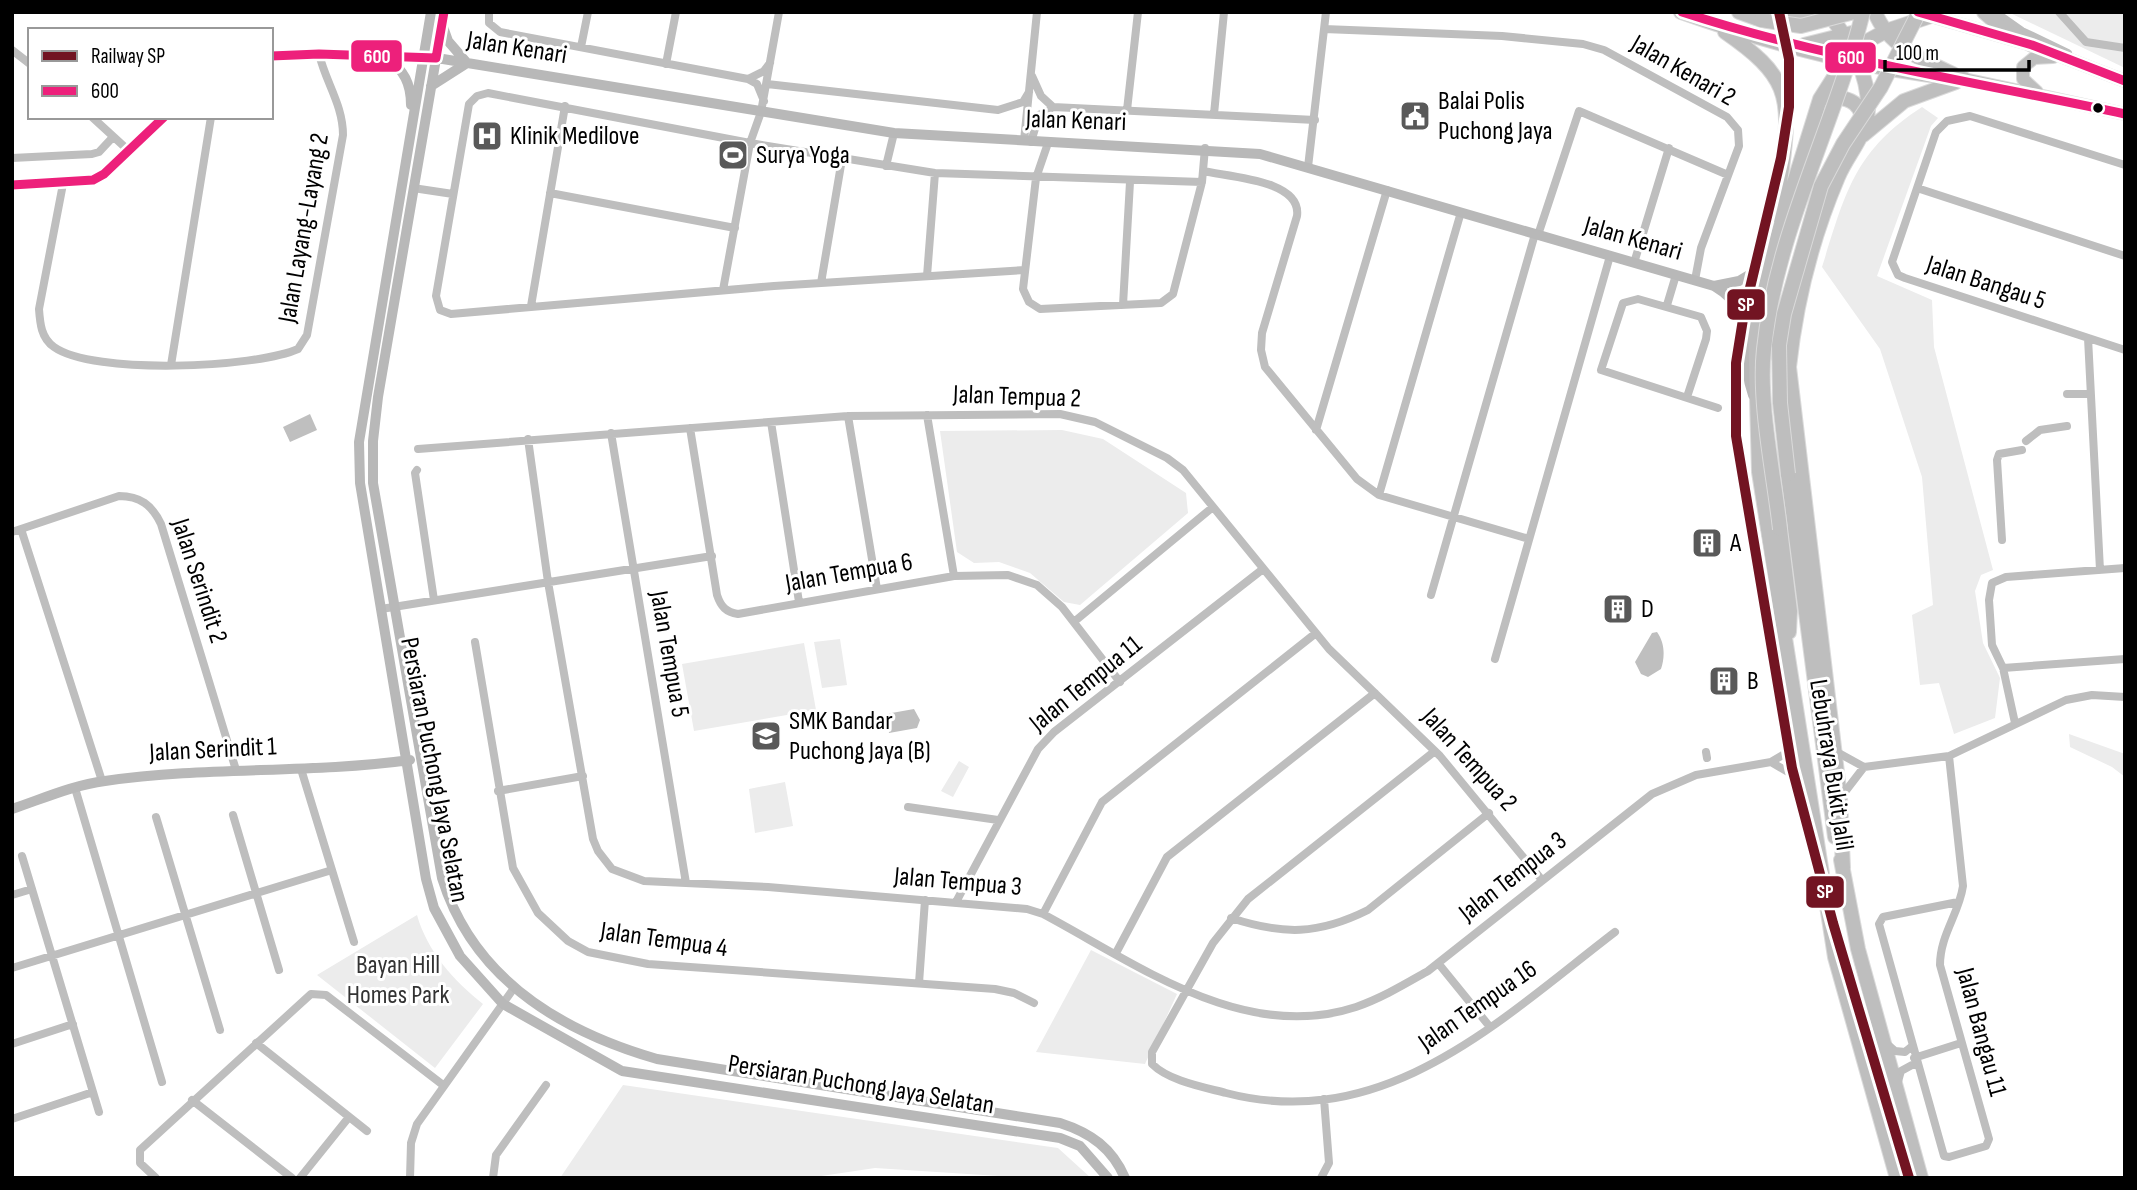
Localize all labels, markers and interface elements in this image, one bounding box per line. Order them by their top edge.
street label: Jalan Kenari [464,25,569,71]
legend [28,28,273,119]
street label: Jalan Kenari 2 [1624,28,1741,113]
scale bar [1885,28,2028,72]
line badge: 600 [350,39,403,73]
line badge: 600 [1824,41,1877,74]
text: 100 m [1896,41,1939,66]
text: Railway SP [91,44,165,69]
text: 600 [363,46,391,69]
text: 600 [1837,47,1865,70]
text: 600 [91,79,119,104]
place label: Balai Polis Puchong Jaya [1438,86,1553,147]
public building icon: Balai Polis Puchong Jaya [1398,99,1432,133]
unlabelled marker [2091,101,2105,115]
street label: Jalan Kenari [1024,104,1127,138]
hospital icon: Klinik Medilove [470,119,504,153]
place label: Klinik Medilove [510,121,639,152]
street label: Jalan Layang-Layang 2 [272,131,336,326]
sports icon: Surya Yoga [716,138,750,172]
place label: Surya Yoga [756,140,850,171]
street label: Jalan Kenari [1579,210,1686,268]
street label: Jalan Bangau 5 [1921,249,2050,317]
line badge: SP [1726,288,1766,321]
text: SP [1737,294,1755,317]
street label: Jalan Tempua 2 [952,379,1081,415]
street label: Jalan Serindit 2 [164,514,234,647]
building icon: A [1690,526,1724,560]
place label: A [1729,528,1742,559]
street label: Jalan Tempua 6 [782,547,915,600]
street label: Jalan Tempua 5 [642,587,695,720]
building icon: D [1601,592,1635,626]
place label: D [1641,594,1654,625]
street label: Jalan Tempua 11 [1023,629,1148,739]
street label: Persiaran Puchong Jaya Selatan [393,635,475,905]
building icon: B [1707,664,1741,698]
place label: B [1747,666,1759,697]
street label: Lebuhraya Bukit Jalil [1802,677,1860,853]
street label: Jalan Tempua 2 [1414,701,1523,818]
place label: SMK Bandar Puchong Jaya (B) [789,706,931,767]
school or university icon: SMK Bandar Puchong Jaya (B) [749,719,783,753]
street label: Jalan Serindit 1 [148,731,277,769]
street label: Jalan Tempua 3 [1452,825,1573,929]
street label: Jalan Tempua 3 [892,861,1023,903]
line badge: SP [1805,875,1845,909]
text: SP [1816,881,1834,904]
street label: Jalan Tempua 4 [597,916,730,964]
park label: Bayan Hill Homes Park [347,950,449,1011]
street label: Jalan Tempua 16 [1412,954,1543,1059]
street label: Jalan Bangau 11 [1949,964,2013,1100]
street label: Persiaran Puchong Jaya Selatan [726,1049,996,1121]

